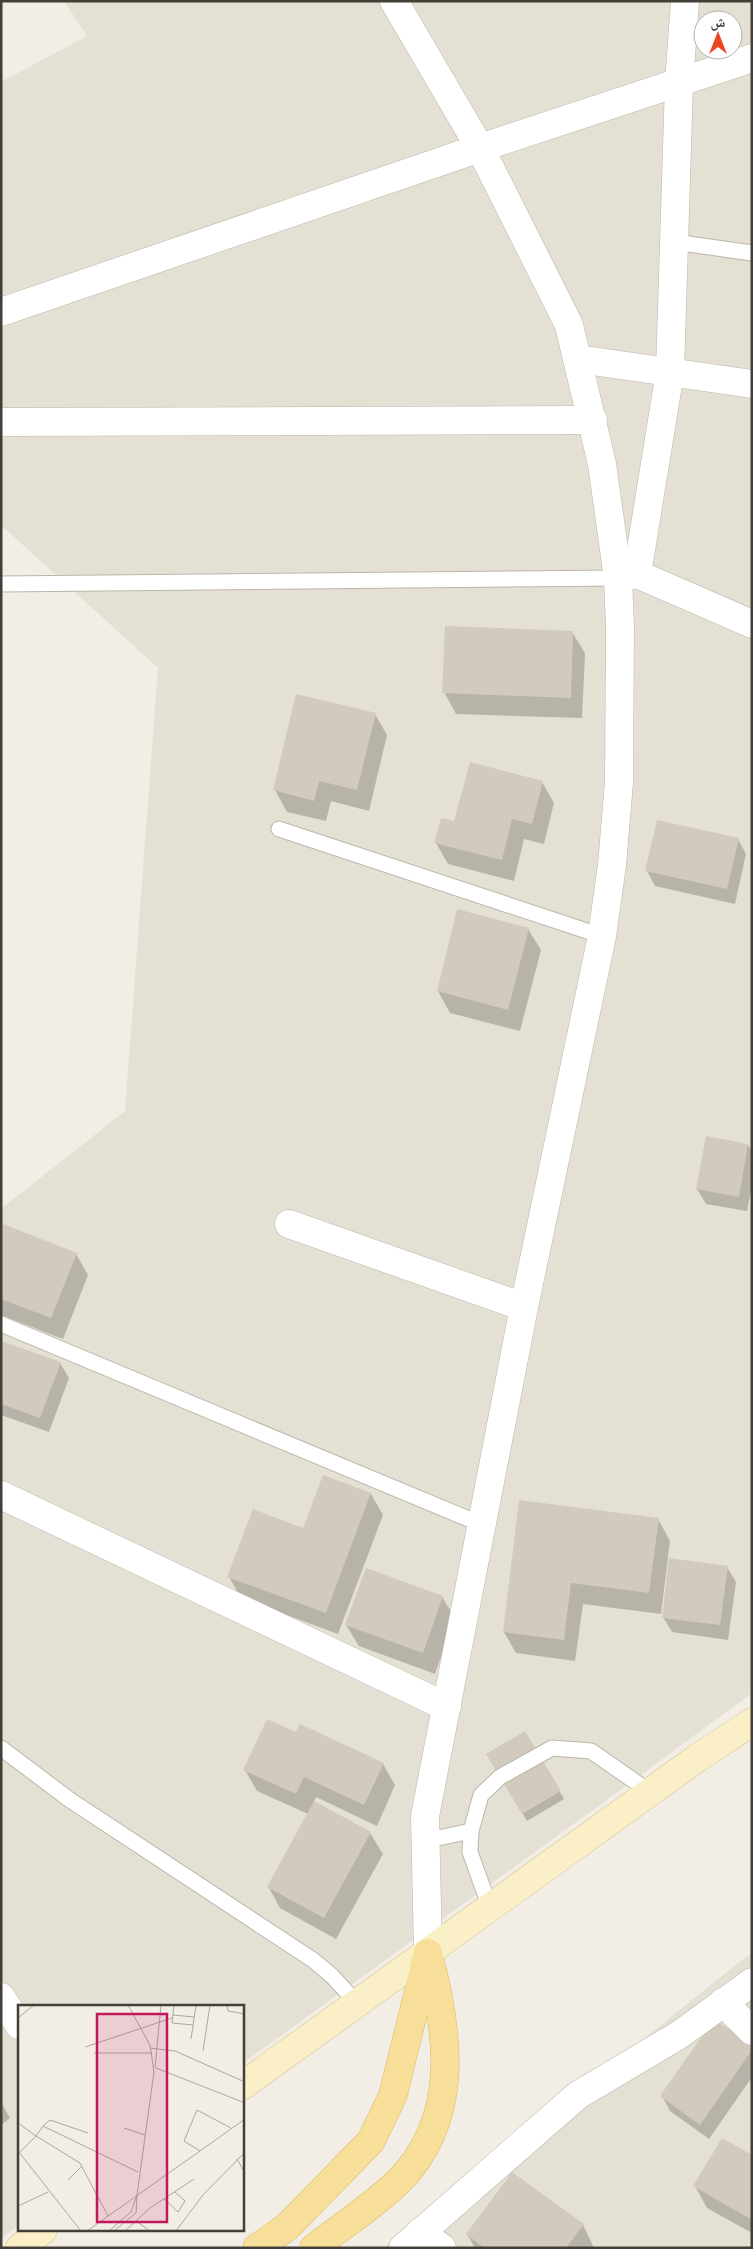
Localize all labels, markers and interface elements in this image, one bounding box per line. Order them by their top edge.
north arrow [693,10,743,60]
text: ش [711,14,726,31]
inset map [18,2005,244,2232]

